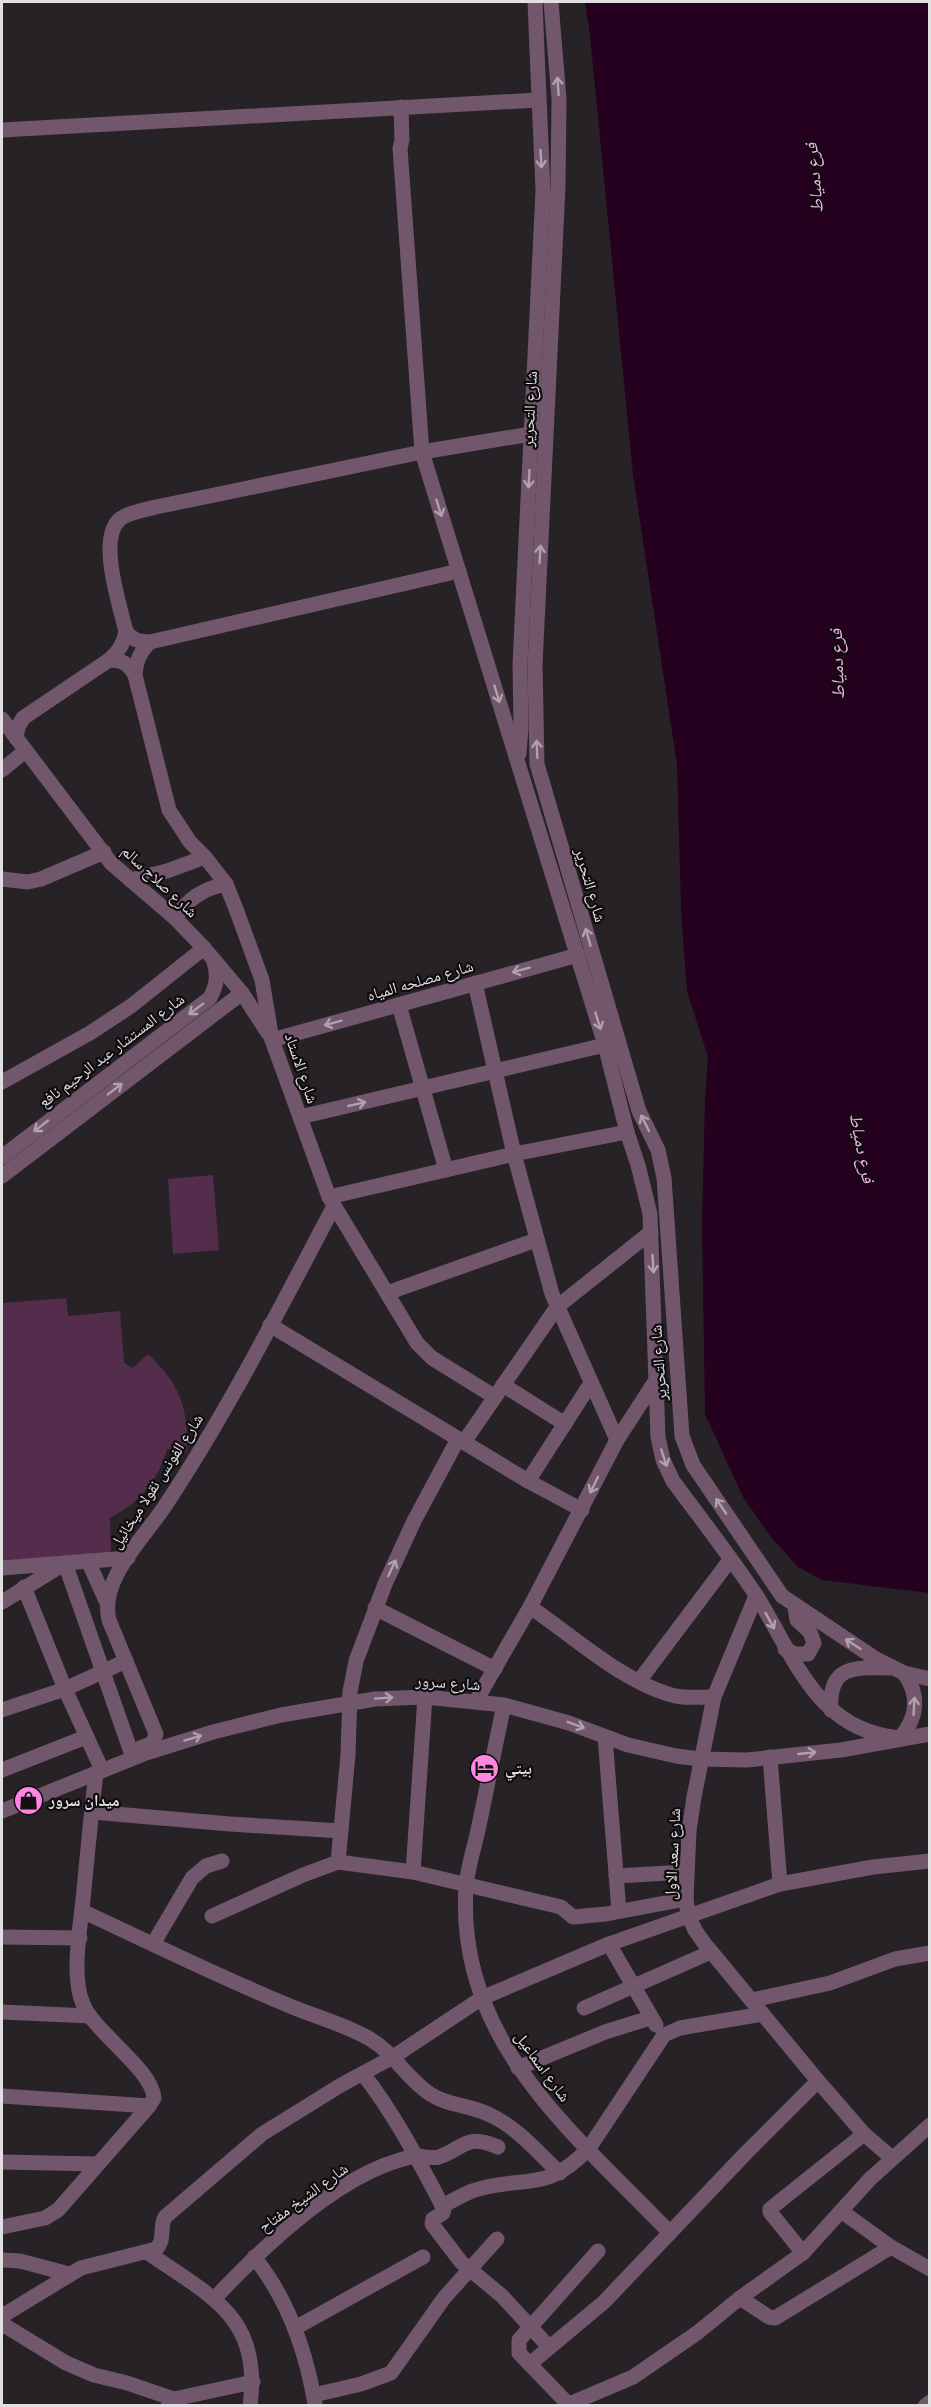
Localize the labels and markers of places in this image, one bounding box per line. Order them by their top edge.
hotel icon: بيتي [468,1752,500,1784]
place label: بيتي [505,1758,532,1781]
shop icon: ميدان سرور [12,1784,44,1816]
place label: ميدان سرور [48,1790,120,1810]

